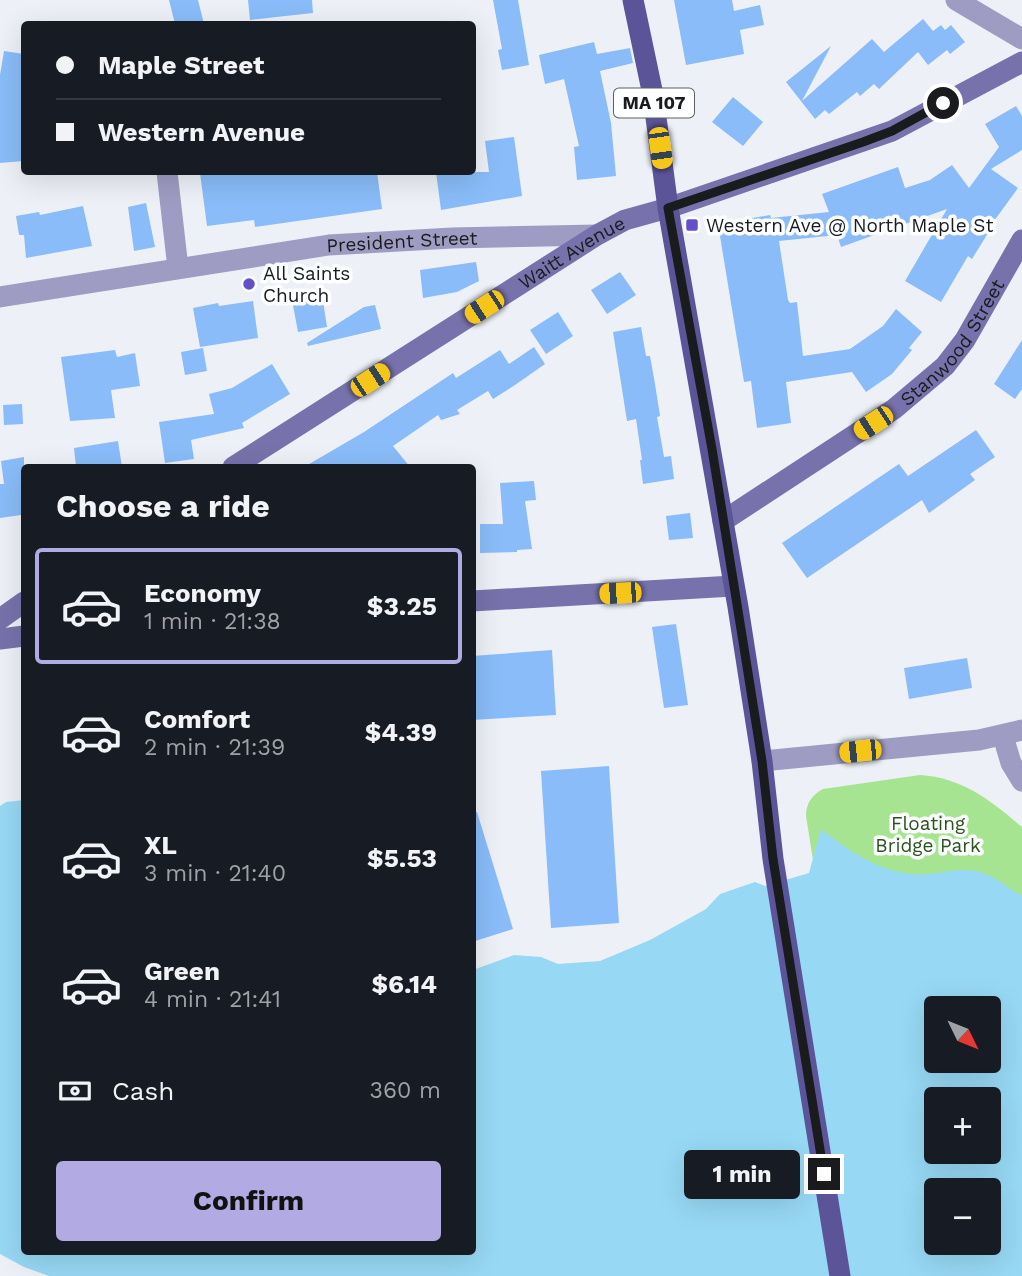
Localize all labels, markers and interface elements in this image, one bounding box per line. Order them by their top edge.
text: Maple Street [98,50,264,80]
route start [927,87,959,119]
road number: MA 107 [614,88,694,118]
text: Western Avenue [98,117,305,147]
car [647,126,674,170]
street label: Waitt Avenue [514,211,629,294]
place label: Western Ave @ North Maple St [706,214,993,237]
marker: Western Ave @ North Maple St [684,217,700,233]
street label: President Street [326,226,478,257]
place label: All Saints Church [263,262,350,307]
street label: Stanwood Street [896,275,1009,411]
marker: All Saints Church [241,276,257,292]
car [461,287,508,327]
car [347,360,394,400]
car [850,403,897,443]
text: Choose a ride [56,487,270,525]
icon: car [60,575,123,638]
text: Economy [144,578,261,608]
car [599,581,642,605]
text: $3.25 [367,591,437,621]
text: 1 min · 21:38 [144,608,281,635]
icon: car [60,701,123,764]
text: Comfort [144,704,250,734]
text: $4.39 [365,717,437,747]
text: 2 min · 21:39 [144,734,285,761]
car [839,738,882,764]
park label: Floating Bridge Park [875,812,981,857]
icon: car [60,827,123,890]
text: XL [144,830,177,860]
text: $5.53 [367,843,437,873]
text: 3 min · 21:40 [144,860,286,887]
icon: car [60,953,123,1016]
text: Green [144,956,220,986]
text: $6.14 [371,969,437,999]
text: 4 min · 21:41 [144,986,281,1013]
north arrow [924,996,1001,1073]
map controls [924,996,1001,1255]
icon: cash [56,1072,94,1110]
text: Cash [112,1076,174,1106]
text: 360 m [370,1077,441,1104]
button: + [924,1087,1001,1164]
callout: 1 min [684,1150,800,1198]
route end [808,1158,840,1190]
button: Confirm [56,1161,441,1241]
text: 1 min [712,1161,772,1188]
button: − [924,1178,1001,1255]

